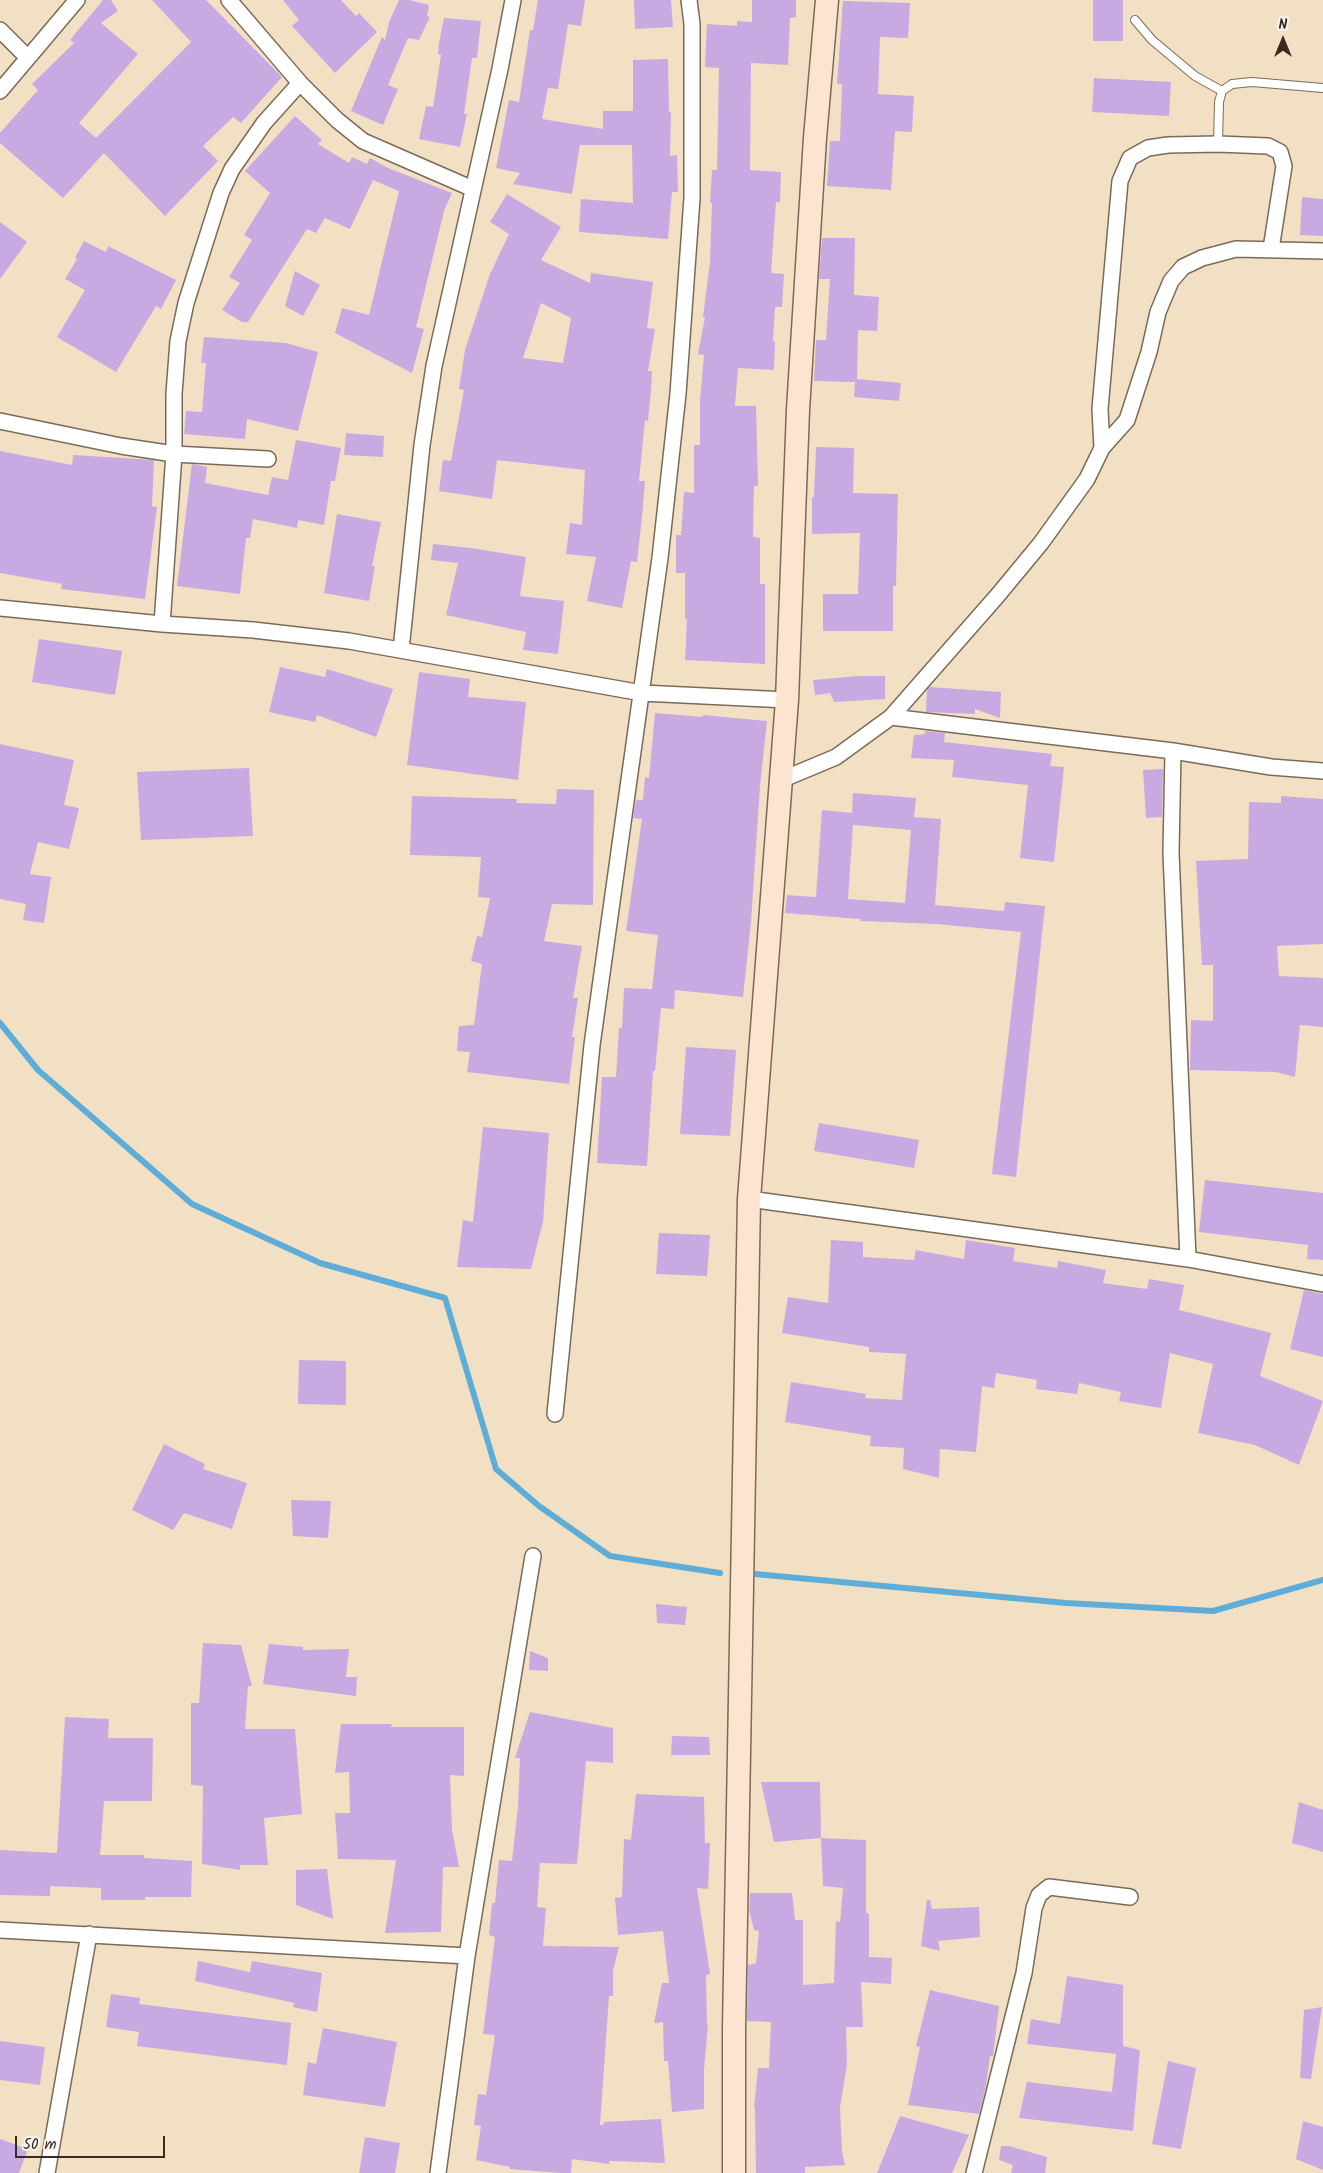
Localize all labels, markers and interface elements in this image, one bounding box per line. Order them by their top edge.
text: N [1279,14,1287,36]
north arrow [1258,15,1308,65]
scale bar [18,2126,168,2158]
text: 50 m [23,2133,57,2157]

